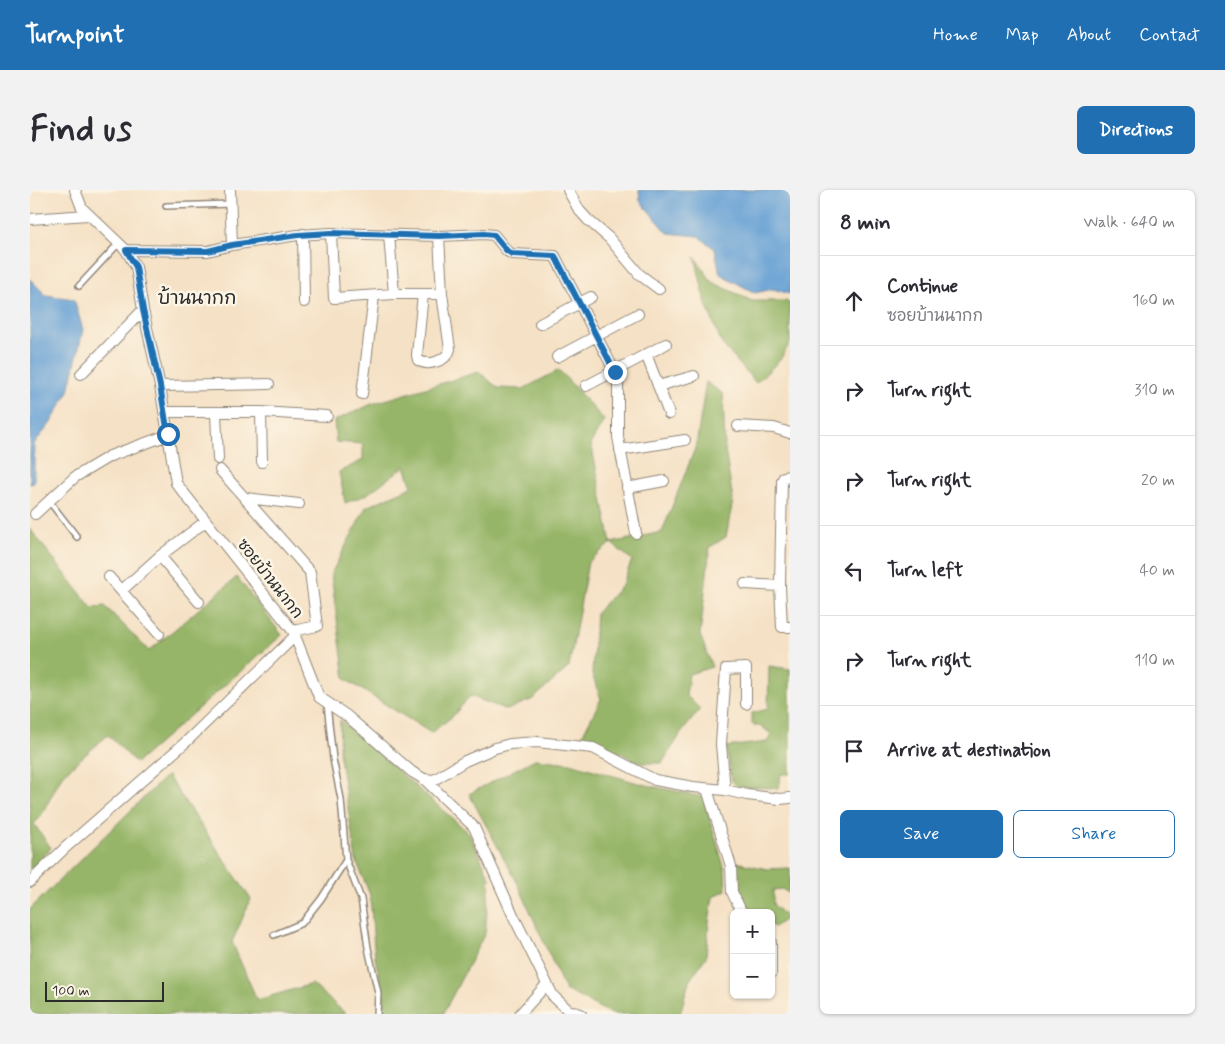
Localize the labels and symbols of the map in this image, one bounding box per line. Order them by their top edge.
district label: บ้านนากก [158,286,236,311]
route end [604,361,627,384]
route start [157,423,180,446]
street label: ซอยบ้านนากก [232,534,308,623]
scale bar [45,979,164,1002]

